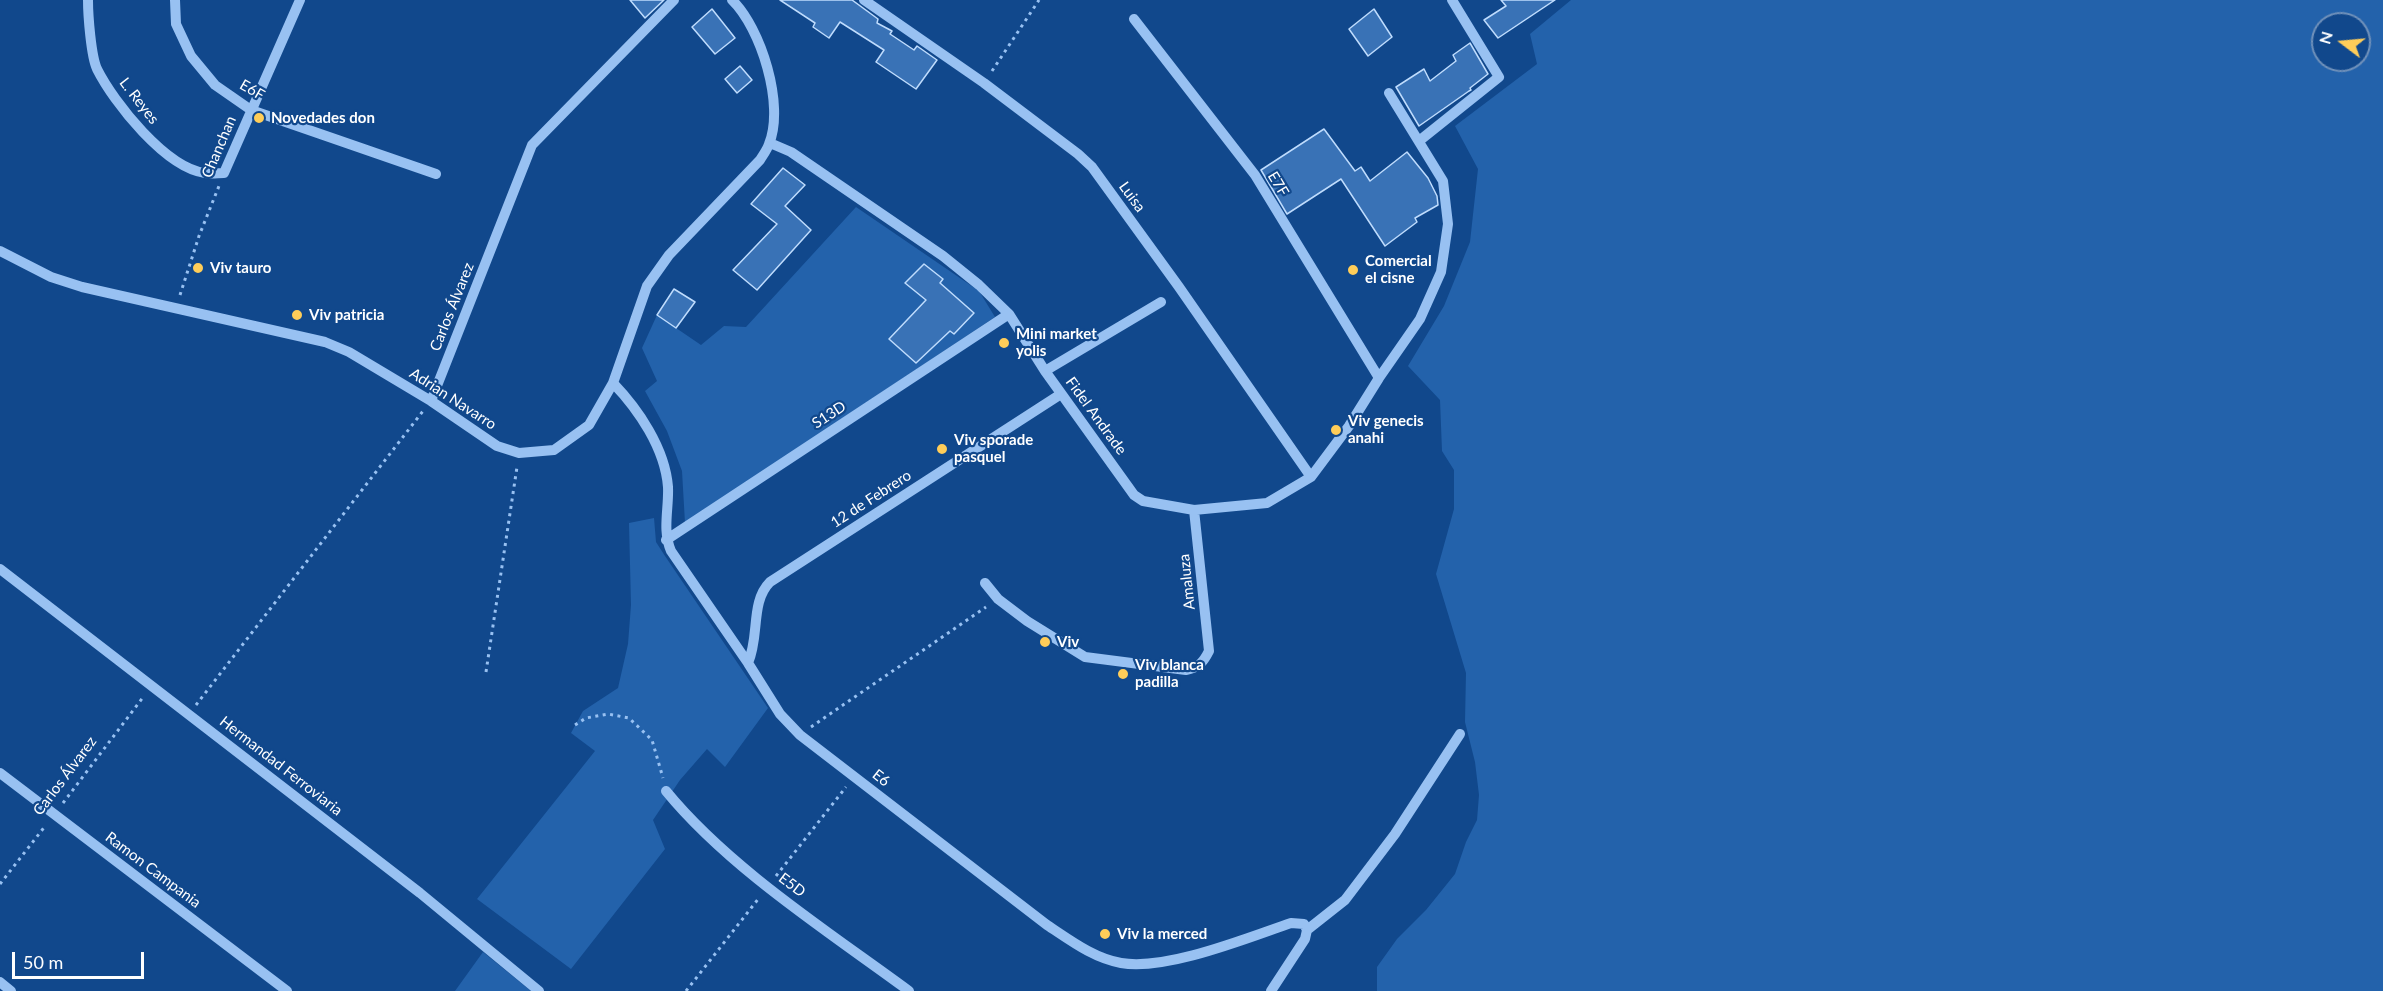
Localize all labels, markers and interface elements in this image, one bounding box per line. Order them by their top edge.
north arrow [2311,12,2371,72]
text: N [2314,29,2336,46]
street label: L. Reyes [115,74,163,128]
street label: E6F [236,76,268,104]
place label: Novedades don [271,109,375,127]
marker: Novedades don [252,111,266,125]
street label: Chanchan [198,113,240,181]
street label: E7F [1264,168,1292,200]
street label: Luisa [1115,178,1149,216]
place label: Comercial el cisne [1365,252,1432,287]
place label: Viv tauro [210,259,271,277]
street label: Carlos Álvarez [426,260,478,354]
marker: Viv tauro [191,261,205,275]
marker: Comercial el cisne [1346,263,1360,277]
place label: Viv patricia [309,306,384,324]
marker: Viv patricia [290,308,304,322]
place label: Mini market yolis [1016,325,1097,360]
marker: Mini market yolis [997,336,1011,350]
street label: Adrian Navarro [406,364,500,434]
street label: Fidel Andrade [1062,374,1130,458]
street label: S13D [809,397,849,433]
place label: Viv genecis anahi [1348,412,1424,447]
marker: Viv genecis anahi [1329,423,1343,437]
place label: Viv sporade pasquel [954,431,1033,466]
marker: Viv sporade pasquel [935,442,949,456]
street label: 12 de Febrero [827,466,915,532]
street label: Amaluza [1175,553,1199,611]
place label: Viv [1057,633,1079,651]
marker: Viv [1038,635,1052,649]
place label: Viv blanca padilla [1135,656,1204,691]
marker: Viv blanca padilla [1116,667,1130,681]
street label: Hermandad Ferroviaria [216,712,346,820]
street label: Carlos Álvarez [30,733,100,819]
street label: E6 [869,766,893,790]
street label: Ramon Campania [102,828,204,912]
street label: E5D [775,869,809,901]
place label: Viv la merced [1117,925,1207,943]
marker: Viv la merced [1098,927,1112,941]
scale bar [15,940,147,978]
text: 50 m [23,951,63,973]

